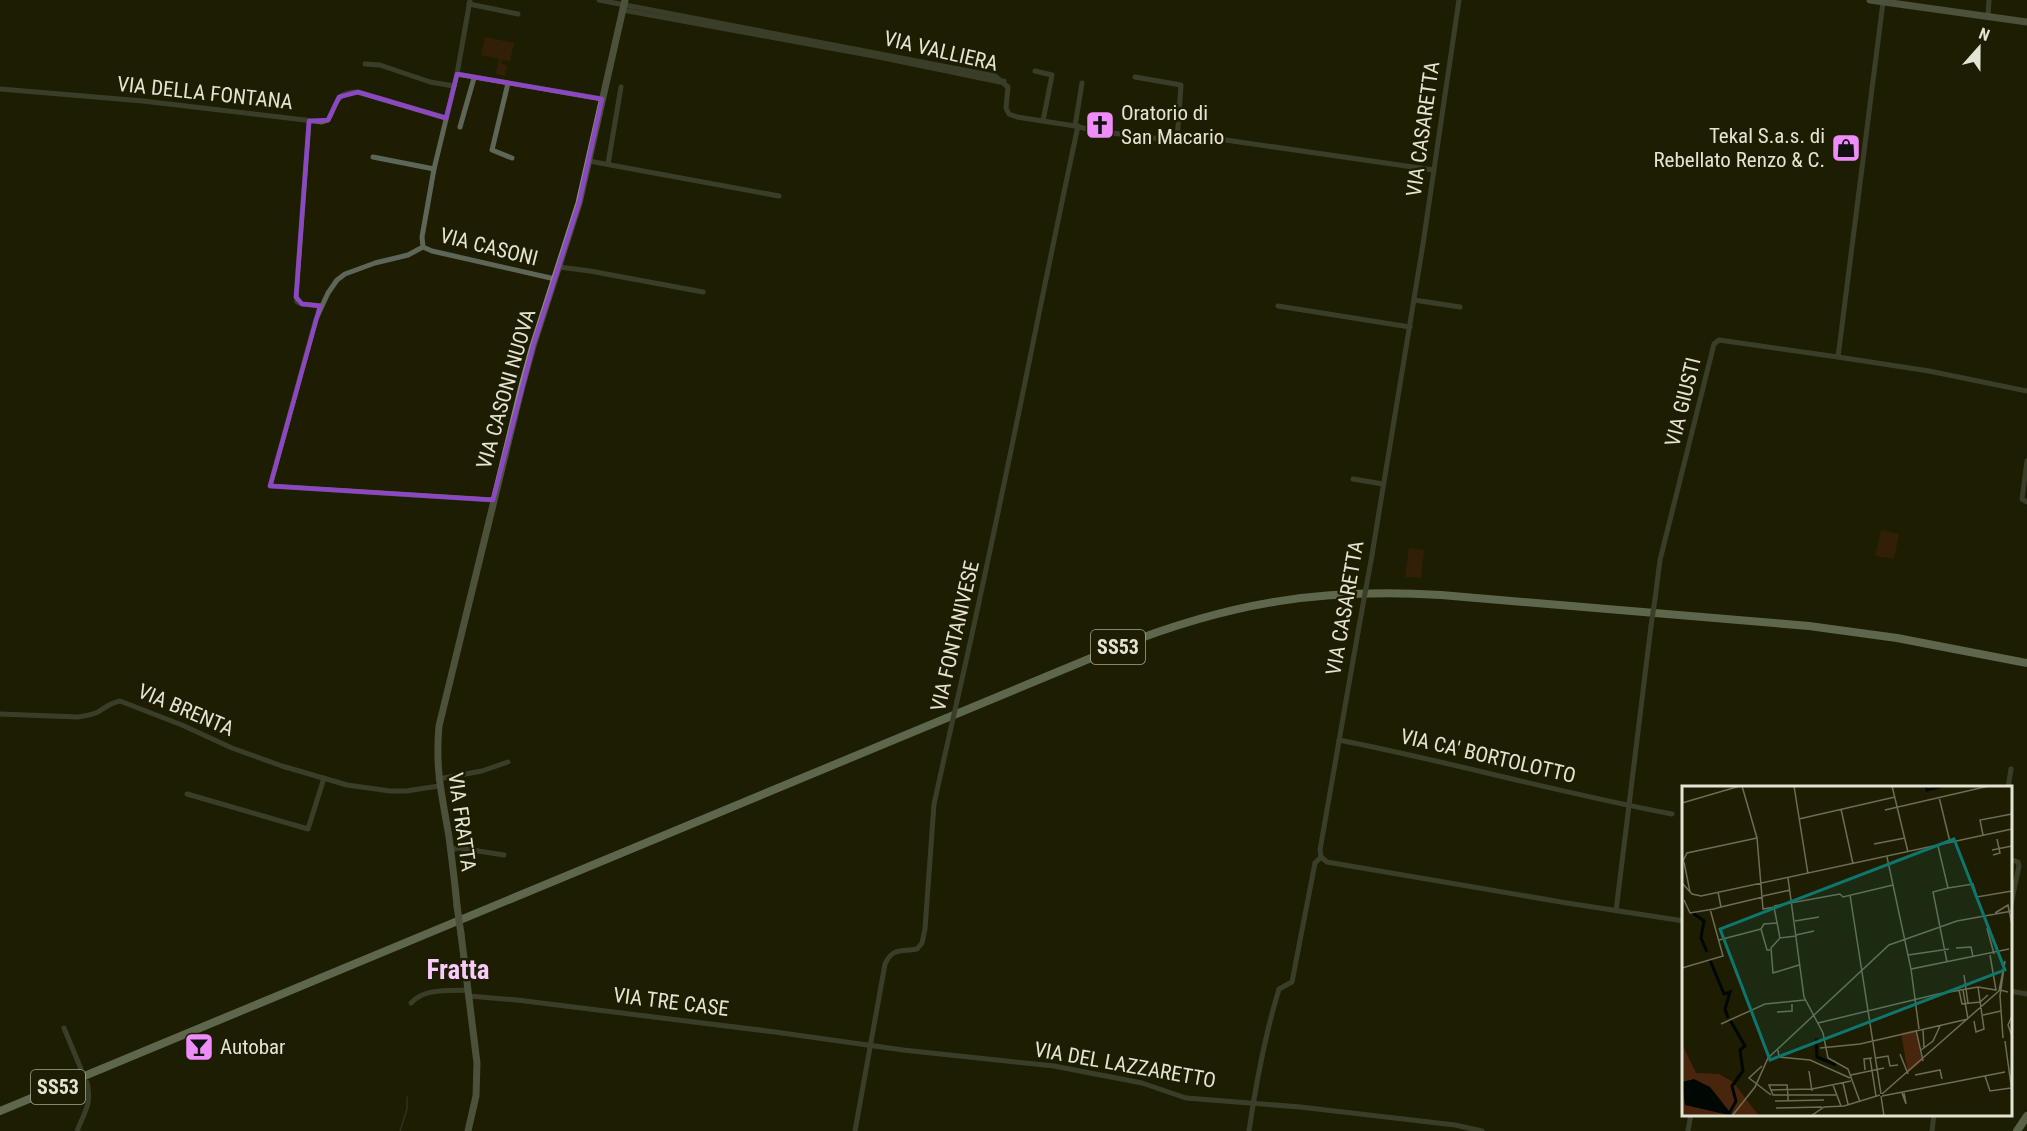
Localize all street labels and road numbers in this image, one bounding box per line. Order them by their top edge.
street label: VIA VALLIERA [882,26,1000,76]
street label: VIA CASARETTA [1402,60,1444,198]
street label: VIA DELLA FONTANA [116,72,294,114]
street label: VIA CASONI [438,223,540,271]
street label: VIA CASONI NUOVA [472,306,540,472]
street label: VIA GIUSTI [1660,355,1706,449]
street label: VIA CASARETTA [1321,539,1369,677]
street label: VIA FONTANIVESE [926,558,984,714]
road number: SS53 [1091,630,1145,664]
street label: VIA BRENTA [134,679,238,741]
street label: VIA CA' BORTOLOTTO [1398,724,1578,788]
street label: VIA FRATTA [443,771,481,873]
street label: VIA TRE CASE [612,983,730,1021]
street label: VIA DEL LAZZARETTO [1032,1037,1218,1093]
road number: SS53 [31,1070,85,1104]

